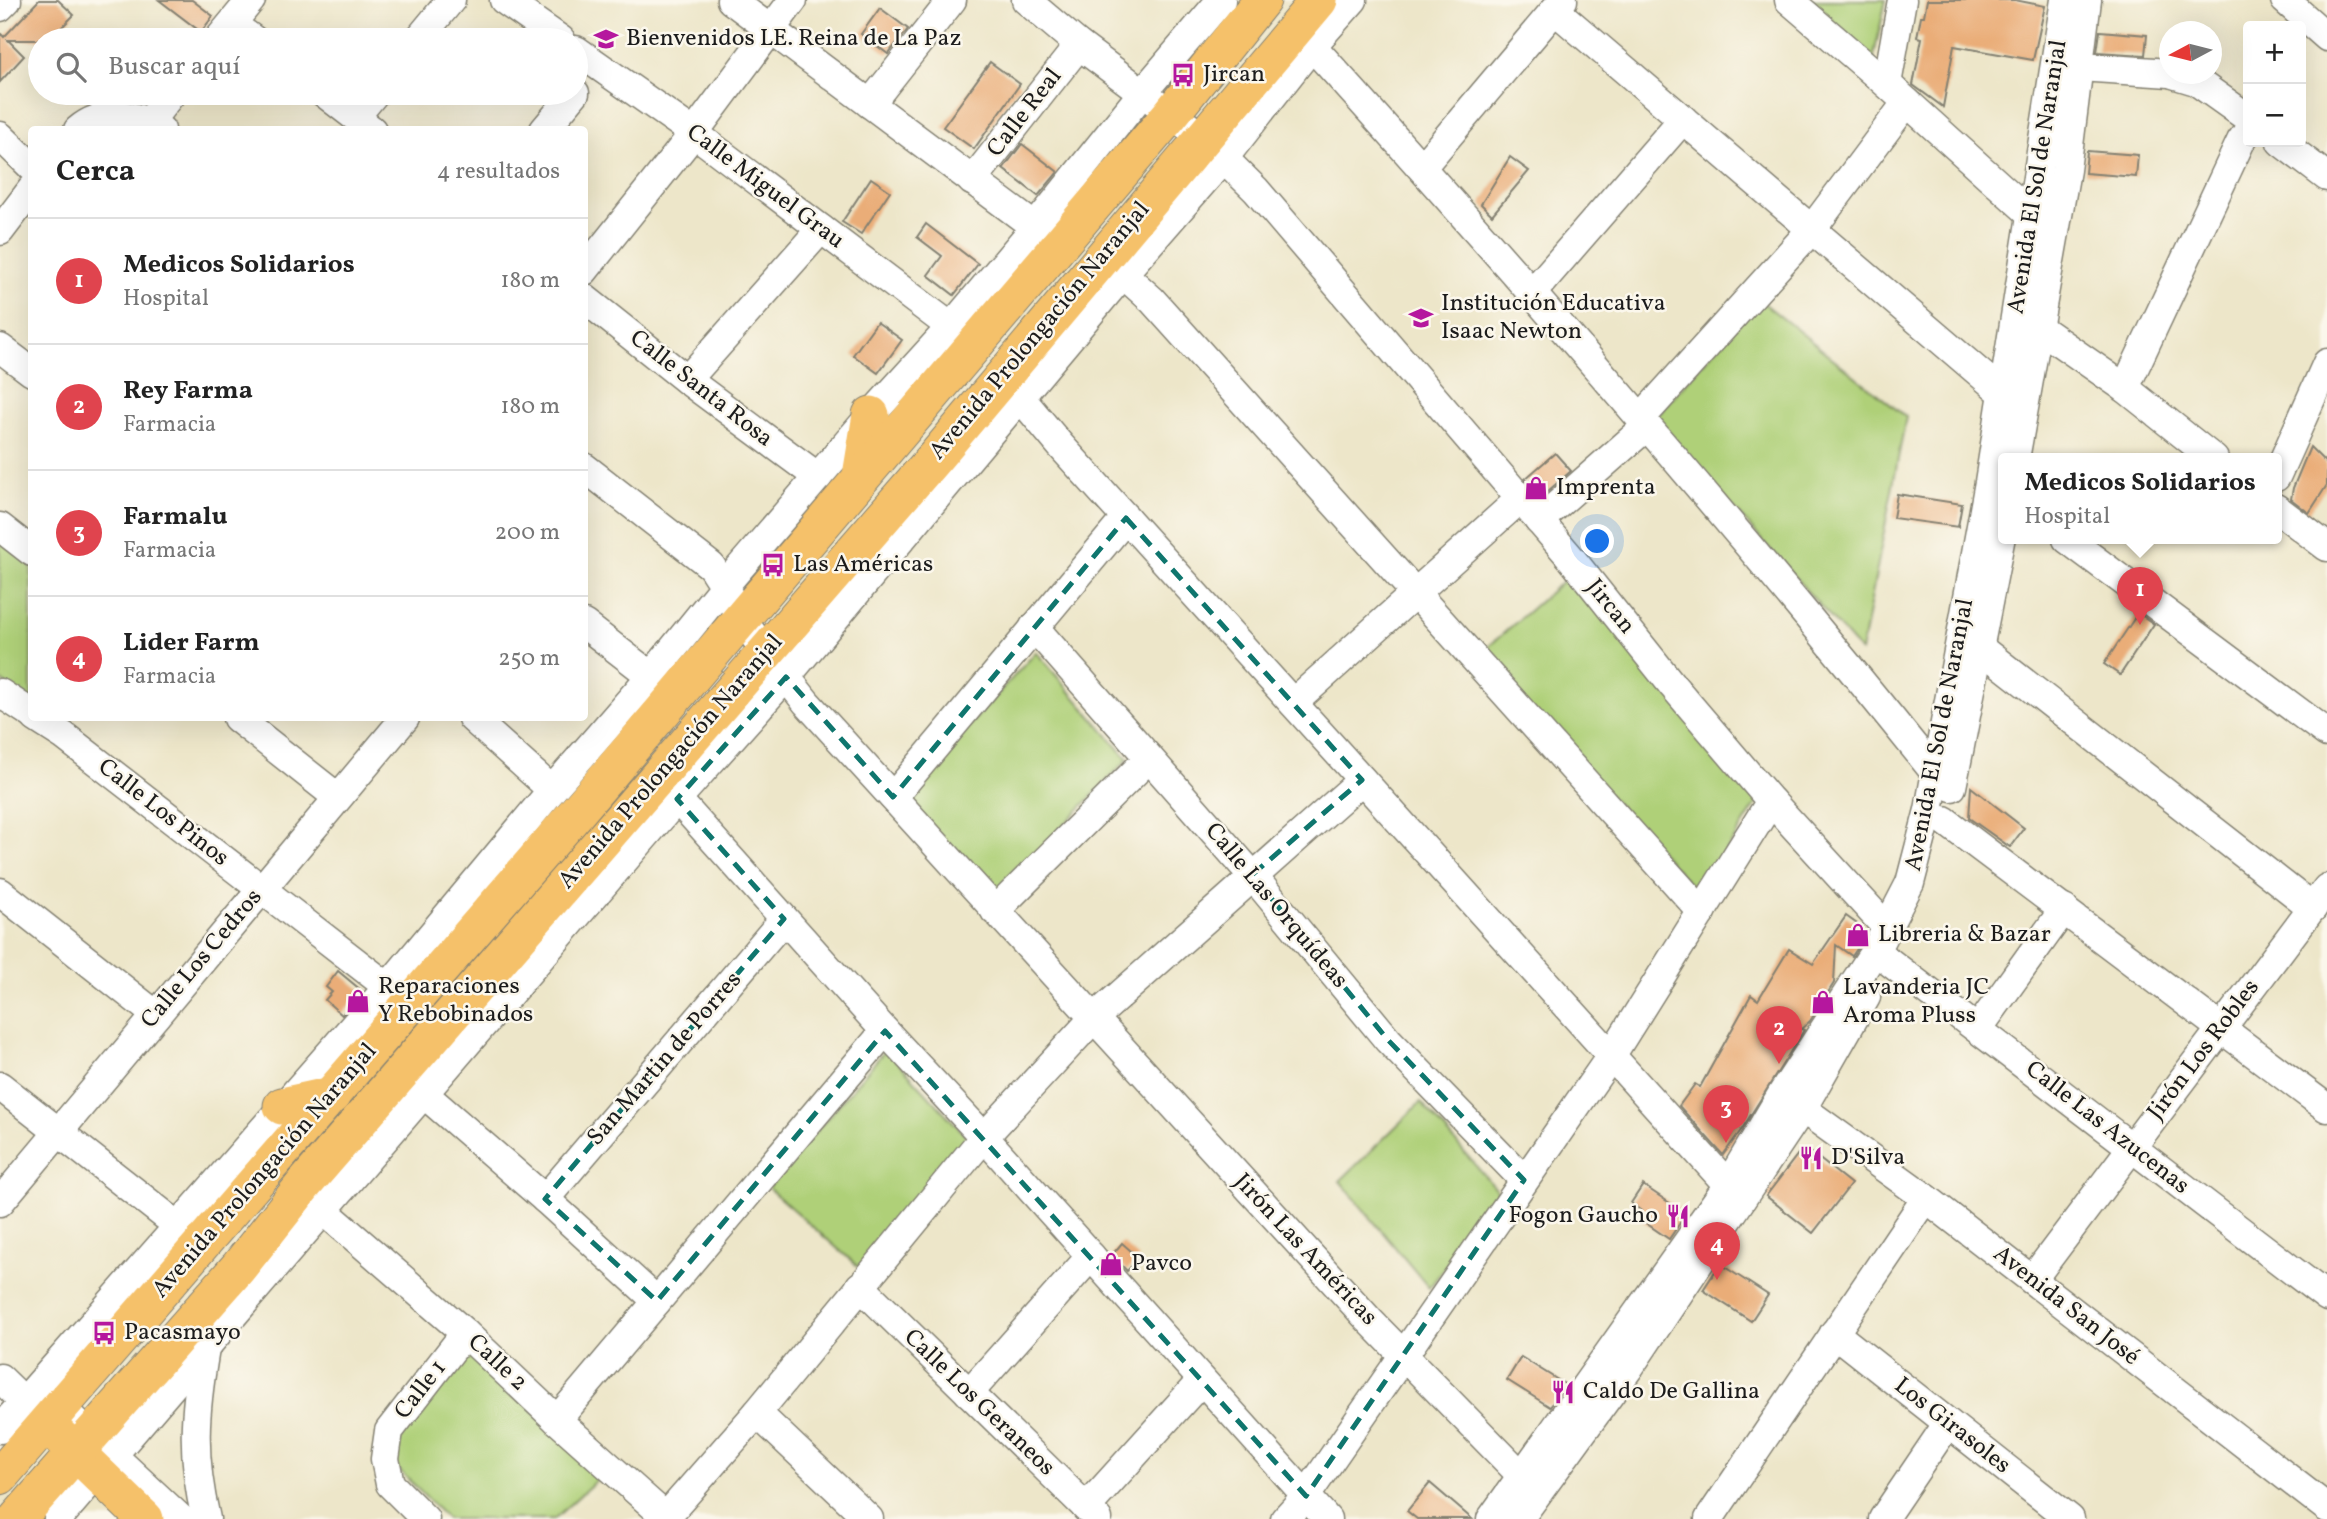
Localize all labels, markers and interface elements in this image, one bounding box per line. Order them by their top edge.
north arrow [2159,21,2222,84]
map controls [2243,21,2306,147]
button: + [2243,21,2306,84]
place label: Bienvenidos LE. Reina de La Paz [626,22,961,56]
school or university icon: Bienvenidos LE. Reina de La Paz [592,25,620,53]
search box [28,28,588,105]
street label: Avenida El Sol de Naranjal [2000,38,2076,316]
icon: search [52,48,90,86]
text: Buscar aquí [108,49,240,85]
place label: Jircan [1203,58,1265,92]
street label: Calle Real [979,61,1071,165]
bus stop icon: Jircan [1169,61,1197,89]
button: − [2243,84,2306,147]
street label: Calle Miguel Grau [679,116,851,258]
text: Cerca [56,151,135,193]
text: 4 resultados [437,156,560,188]
street label: Avenida Prolongación Naranjal [922,194,1158,468]
text: Medicos Solidarios [123,247,355,283]
text: 1 [74,265,84,297]
text: 180 m [501,265,560,297]
text: Hospital [123,283,209,315]
place label: Institución Educativa Isaac Newton [1441,287,1666,349]
school or university icon: Institución Educativa Isaac Newton [1407,304,1435,332]
street label: Calle Santa Rosa [622,322,780,456]
text: Rey Farma [123,373,253,409]
text: 2 [73,391,85,423]
text: 180 m [501,391,560,423]
text: Farmacia [123,409,216,441]
popup [1998,453,2282,544]
text: Medicos Solidarios [2024,465,2256,501]
place label: Imprenta [1556,471,1656,505]
shop icon: Imprenta [1522,474,1550,502]
text: Farmalu [123,499,228,535]
text: Hospital [2024,501,2110,533]
text: 3 [73,517,85,549]
text: 200 m [495,517,560,549]
your location [1580,524,1614,558]
text: Farmacia [123,535,216,567]
place label: Las Américas [793,548,933,582]
bus stop icon: Las Américas [759,551,787,579]
pin: 1 [2117,567,2163,625]
street label: Jircan [1577,572,1643,642]
street label: Avenida El Sol de Naranjal [1897,596,1983,874]
text: Lider Farm [123,625,260,661]
street label: Avenida Prolongación Naranjal [551,627,791,897]
text: 4 [72,643,86,675]
text: 250 m [498,643,560,675]
text: Farmacia [123,661,216,693]
street label: Calle Los Pinos [90,751,236,875]
street label: Calle Las Orquídeas [1196,816,1356,996]
street label: Calle Los Cedros [133,882,271,1036]
place label: Libreria & Bazar [1878,918,2051,952]
shop icon: Libreria & Bazar [1844,921,1872,949]
street label: San Martin de Porres [580,964,750,1154]
place label: Reparaciones Y Rebobinados [378,970,533,1032]
place label: Lavanderia JC Aroma Pluss [1843,971,1989,1033]
street label: Jirón Los Robles [2140,972,2268,1128]
shop icon: Reparaciones Y Rebobinados [344,987,372,1015]
shop icon: Lavanderia JC Aroma Pluss [1809,988,1837,1016]
pin: 2 [1756,1006,1802,1064]
street label: Avenida Prolongación Naranjal [145,1036,385,1306]
street label: Calle Las Azucenas [2018,1053,2196,1203]
pin: 3 [1703,1085,1749,1143]
place label: D'Silva [1831,1141,1905,1175]
restaurant icon: D'Silva [1797,1144,1825,1172]
street label: Jirón Las Américas [1225,1166,1385,1334]
place label: Fogon Gaucho [1509,1199,1658,1233]
restaurant icon: Fogon Gaucho [1664,1202,1692,1230]
pin: 4 [1694,1222,1740,1280]
street label: Avenida San José [1985,1238,2147,1374]
place label: Pavco [1131,1247,1192,1281]
shop icon: Pavco [1097,1250,1125,1278]
place label: Pacasmayo [124,1316,241,1350]
bus stop icon: Pacasmayo [90,1319,118,1347]
street label: Calle Los Geraneos [896,1322,1062,1484]
street label: Calle 2 [459,1326,535,1400]
street label: Calle 1 [387,1353,455,1427]
street label: Los Girasoles [1886,1370,2018,1482]
place label: Caldo De Gallina [1583,1375,1760,1409]
restaurant icon: Caldo De Gallina [1549,1378,1577,1406]

